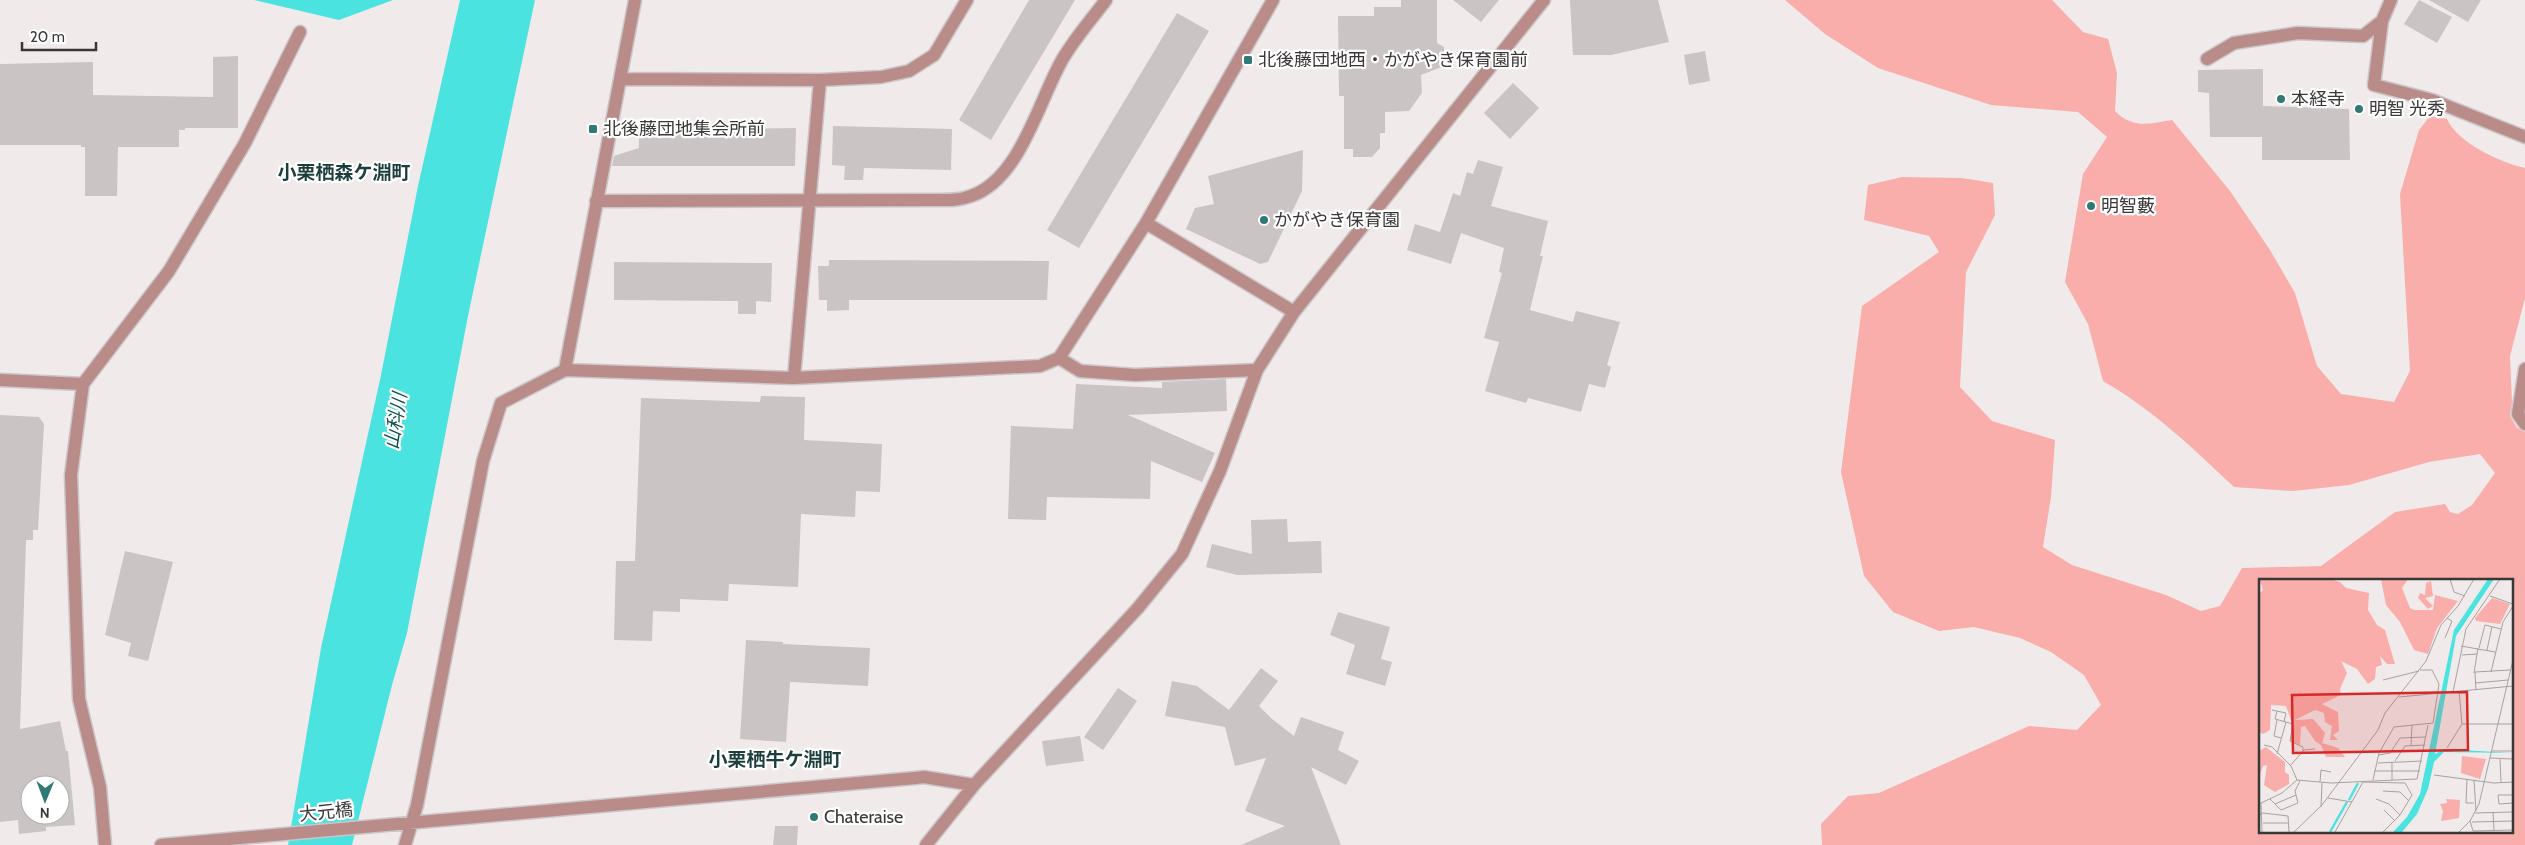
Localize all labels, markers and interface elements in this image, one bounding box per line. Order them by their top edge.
scale bar [22,20,96,52]
text: 20 m [30,28,65,46]
place label: 北後藤団地西・かがやき保育園前 [1258,49,1528,71]
marker: 北後藤団地西・かがやき保育園前 [1242,54,1254,66]
place label: 本経寺 [2291,88,2345,110]
marker: 本経寺 [2275,93,2287,105]
place label: 明智 光秀 [2369,98,2445,120]
marker: 明智 光秀 [2353,103,2365,115]
place label: 北後藤団地集会所前 [603,118,765,140]
marker: 北後藤団地集会所前 [587,123,599,135]
district label: 小栗栖森ケ淵町 [277,161,411,184]
place label: 明智藪 [2101,195,2155,217]
marker: 明智藪 [2085,200,2097,212]
place label: かがやき保育園 [1274,209,1400,231]
marker: かがやき保育園 [1258,214,1270,226]
water label: 山科川 [380,389,412,451]
inset map [2259,579,2512,832]
district label: 小栗栖牛ケ淵町 [708,748,842,771]
north arrow [20,775,70,825]
street label: 大元橋 [298,798,354,826]
text: N [40,804,50,822]
place label: Chateraise [824,806,903,828]
marker: Chateraise [808,811,820,823]

